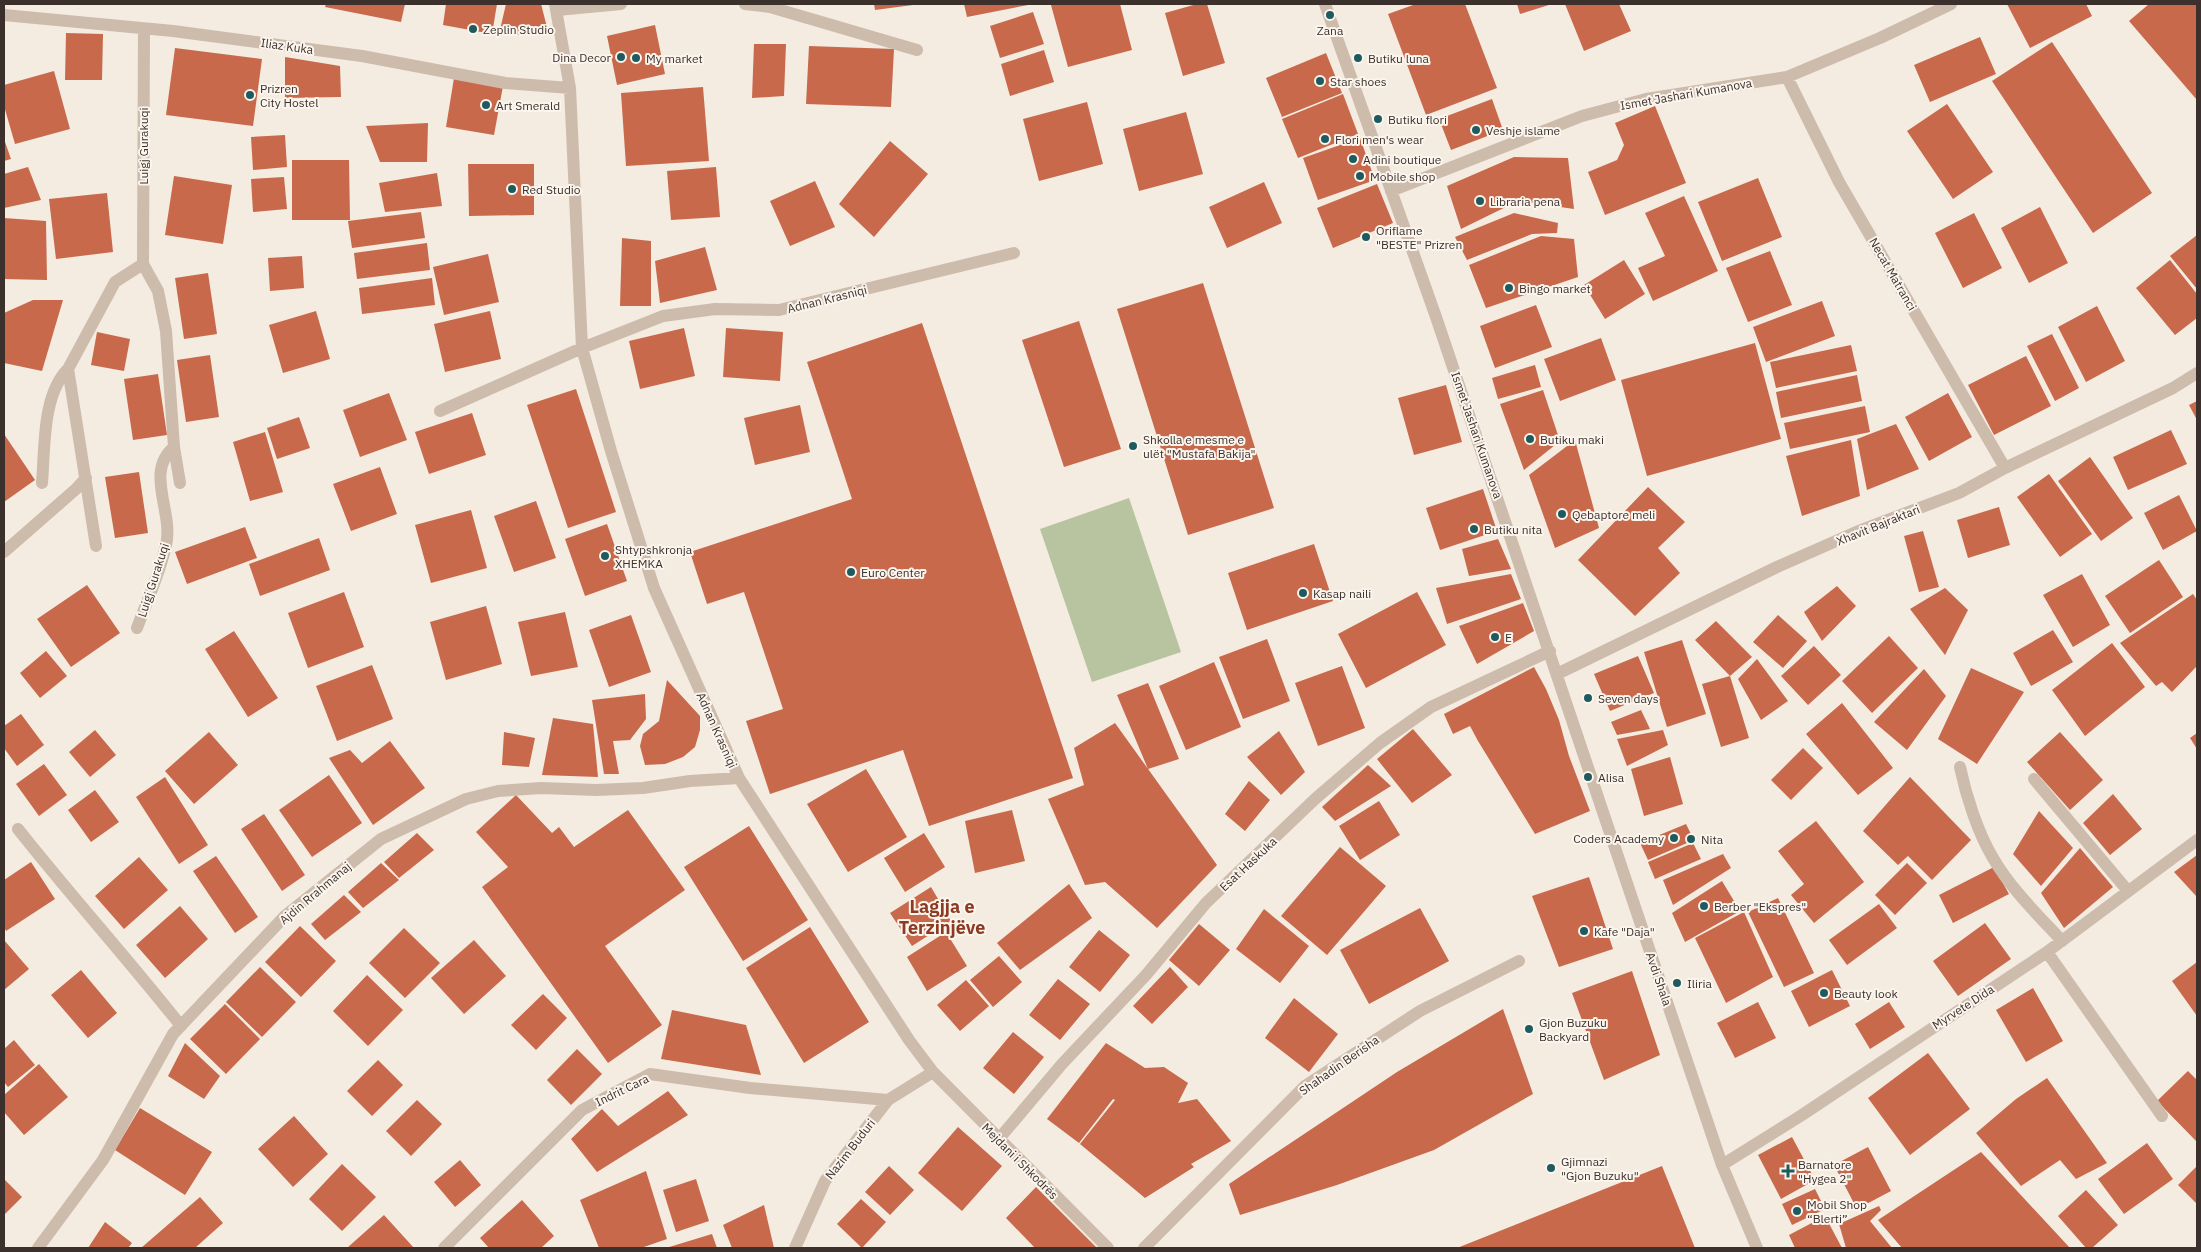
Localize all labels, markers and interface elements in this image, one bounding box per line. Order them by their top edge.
marker: Zana [1324,9,1336,21]
place label: Zeplin Studio [483,22,554,37]
marker: Zeplin Studio [467,23,479,35]
place label: Zana [1317,23,1344,38]
street label: Iliaz Kuka [260,35,315,57]
place label: Dina Decor [552,50,612,65]
marker: Dina Decor [615,51,627,63]
place label: My market [646,51,703,66]
place label: Butiku luna [1368,51,1430,66]
marker: My market [630,52,642,64]
marker: Butiku luna [1352,52,1364,64]
place label: Star shoes [1330,74,1387,89]
marker: Star shoes [1314,75,1326,87]
street label: Ismet Jashari Kumanova [1619,75,1754,113]
place label: Prizren City Hostel [260,81,318,110]
marker: Prizren City Hostel [244,89,256,101]
place label: Art Smerald [496,98,560,113]
marker: Art Smerald [480,99,492,111]
street label: Luigj Gurakuqi [136,108,151,184]
place label: Butiku flori [1388,112,1447,127]
marker: Butiku flori [1372,113,1384,125]
place label: Veshje islame [1486,123,1561,138]
marker: Veshje islame [1470,124,1482,136]
place label: Flori men's wear [1335,132,1424,147]
marker: Flori men's wear [1319,133,1331,145]
place label: Adini boutique [1363,152,1442,167]
marker: Adini boutique [1347,153,1359,165]
place label: Mobile shop [1370,169,1435,184]
marker: Mobile shop [1354,170,1366,182]
place label: Red Studio [522,182,581,197]
marker: Red Studio [506,183,518,195]
place label: Libraria pena [1490,194,1561,209]
marker: Libraria pena [1474,195,1486,207]
place label: Oriflame "BESTE" Prizren [1376,223,1462,252]
marker: Oriflame "BESTE" Prizren [1360,231,1372,243]
street label: Necat Matranci [1866,235,1920,313]
place label: Bingo market [1519,281,1591,296]
street label: Adnan Krasniqi [786,282,868,316]
marker: Bingo market [1503,282,1515,294]
street label: Ismet Jashari Kumanova [1448,369,1506,501]
place label: Shkolla e mesme e ulët "Mustafa Bakija" [1143,432,1256,461]
place label: Butiku maki [1540,432,1604,447]
marker: Butiku maki [1524,433,1536,445]
marker: Shkolla e mesme e ulët "Mustafa Bakija" [1127,440,1139,452]
street label: Xhavit Bajraktari [1834,501,1922,549]
place label: Qebaptore meli [1572,507,1655,522]
marker: Qebaptore meli [1556,508,1568,520]
place label: Butiku nita [1484,522,1543,537]
marker: Butiku nita [1468,523,1480,535]
street label: Luigj Gurakuqi [134,541,172,619]
place label: Shtypshkronja XHEMKA [615,542,693,571]
marker: Shtypshkronja XHEMKA [599,550,611,562]
place label: Euro Center [861,565,925,580]
marker: Euro Center [845,566,857,578]
place label: Kasap naili [1313,586,1371,601]
marker: Kasap naili [1297,587,1309,599]
place label: E [1505,630,1512,645]
marker: E [1489,631,1501,643]
street label: Adnan Krasniqi [694,690,740,770]
place label: Seven days [1598,691,1659,706]
marker: Seven days [1582,692,1594,704]
place label: Alisa [1598,770,1625,785]
marker: Alisa [1582,771,1594,783]
place label: Coders Academy [1573,831,1664,846]
marker: Coders Academy [1668,832,1680,844]
place label: Nita [1701,832,1724,847]
street label: Esat Haskuka [1216,833,1280,894]
marker: Nita [1685,833,1697,845]
street label: Ajdin Rrahmanaj [276,859,354,927]
district label: Lagjja e Terzinjëve [899,895,985,939]
place label: Berber "Ekspres" [1714,899,1806,914]
marker: Berber "Ekspres" [1698,900,1710,912]
place label: Kafe "Daja" [1594,924,1655,939]
marker: Kafe "Daja" [1578,925,1590,937]
street label: Avdi Shala [1643,950,1675,1008]
place label: Iliria [1687,976,1712,991]
marker: Iliria [1671,977,1683,989]
street label: Myrvete Dida [1929,981,1997,1033]
place label: Beauty look [1834,986,1898,1001]
marker: Beauty look [1818,987,1830,999]
place label: Gjon Buzuku Backyard [1539,1015,1607,1044]
marker: Gjon Buzuku Backyard [1523,1023,1535,1035]
street label: Shahadin Berisha [1296,1032,1382,1098]
street label: Indrit Cara [593,1070,652,1109]
street label: Nazim Buduri [822,1116,878,1182]
street label: Mejdani i Shkodrës [979,1120,1061,1202]
place label: Gjimnazi "Gjon Buzuku" [1561,1154,1639,1183]
place label: Barnatore "Hygea 2" [1798,1157,1852,1186]
marker: Gjimnazi "Gjon Buzuku" [1545,1162,1557,1174]
marker: Barnatore "Hygea 2" [1782,1165,1794,1177]
place label: Mobil Shop “Blerti” [1807,1197,1867,1226]
marker: Mobil Shop “Blerti” [1791,1205,1803,1217]

